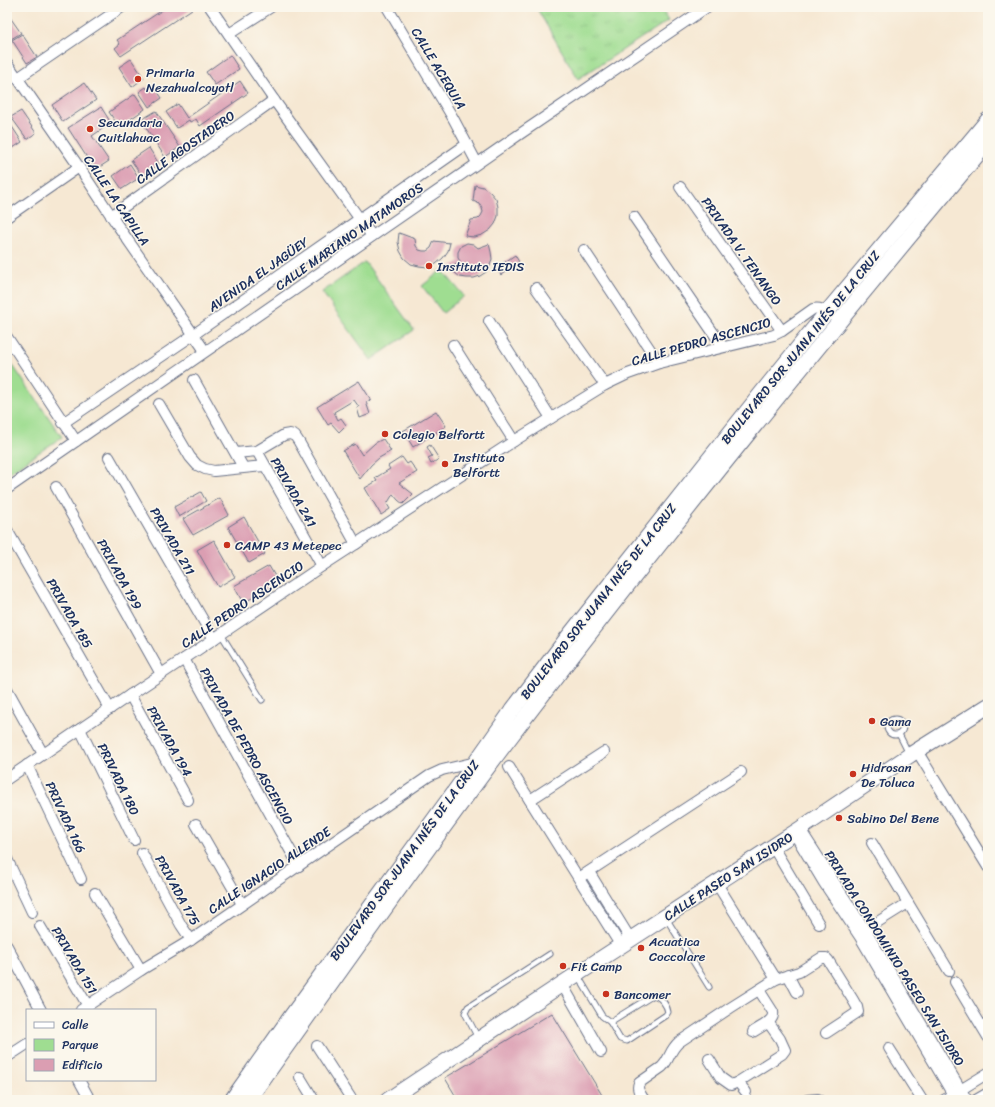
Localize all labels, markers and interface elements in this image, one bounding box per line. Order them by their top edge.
street label: CALLE ACEQUIA [405,23,472,114]
place label: Primaria Nezahualcoyotl [146,61,234,99]
marker: Primaria Nezahualcoyotl [133,74,143,84]
street label: CALLE AGOSTADERO [131,104,240,190]
place label: Secundaria Cuitlahuac [98,111,163,149]
marker: Secundaria Cuitlahuac [85,124,95,134]
street label: CALLE LA CAPILLA [78,150,156,251]
street label: CALLE MARIANO MATAMOROS [270,176,428,297]
street label: PRIVADA V. TENANGO [695,192,788,311]
street label: AVENIDA EL JAGÜEY [202,231,314,318]
street label: BOULEVARD SOR JUANA INÉS DE LA CRUZ [715,245,886,449]
place label: Instituto IEDIS [436,255,524,278]
marker: Instituto IEDIS [424,261,434,271]
street label: CALLE PEDRO ASCENCIO [629,311,774,372]
place label: Colegio Belfortt [393,423,485,446]
marker: Colegio Belfortt [380,429,390,439]
place label: Instituto Belfortt [452,446,505,484]
street label: PRIVADA 241 [264,453,323,532]
marker: Instituto Belfortt [440,459,450,469]
street label: BOULEVARD SOR JUANA INÉS DE LA CRUZ [514,498,683,704]
street label: PRIVADA 211 [144,503,202,580]
street label: PRIVADA 199 [91,534,149,614]
place label: CAMP 43 Metepec [235,534,342,557]
marker: CAMP 43 Metepec [222,540,232,550]
street label: CALLE PEDRO ASCENCIO [176,554,309,654]
street label: PRIVADA 185 [40,574,99,653]
street label: PRIVADA DE PEDRO ASCENCIO [194,663,300,829]
street label: PRIVADA 194 [141,701,199,781]
place label: Gama [880,710,912,733]
marker: Gama [867,716,877,726]
street label: PRIVADA 180 [91,739,146,819]
street label: BOULEVARD SOR JUANA INÉS DE LA CRUZ [323,755,486,966]
place label: Hidrosan De Toluca [861,756,915,794]
marker: Hidrosan De Toluca [848,769,858,779]
street label: PRIVADA 166 [39,777,92,857]
place label: Sabino Del Bene [847,807,939,830]
marker: Sabino Del Bene [834,813,844,823]
street label: CALLE IGNACIO ALLENDE [203,820,336,920]
street label: CALLE PASEO SAN ISIDRO [659,826,798,927]
street label: PRIVADA CONDOMINIO PASEO SAN ISIDRO [818,846,971,1071]
street label: PRIVADA 175 [149,851,206,930]
street label: PRIVADA 151 [45,922,104,999]
place label: Acuatica Coccolare [648,930,706,968]
marker: Acuatica Coccolare [636,943,646,953]
place label: Fit Camp [571,955,622,978]
marker: Fit Camp [558,961,568,971]
place label: Bancomer [614,983,671,1006]
marker: Bancomer [601,989,611,999]
legend [26,1009,156,1081]
text: Calle [62,1014,89,1036]
text: Parque [62,1034,99,1056]
text: Edificio [62,1054,102,1076]

